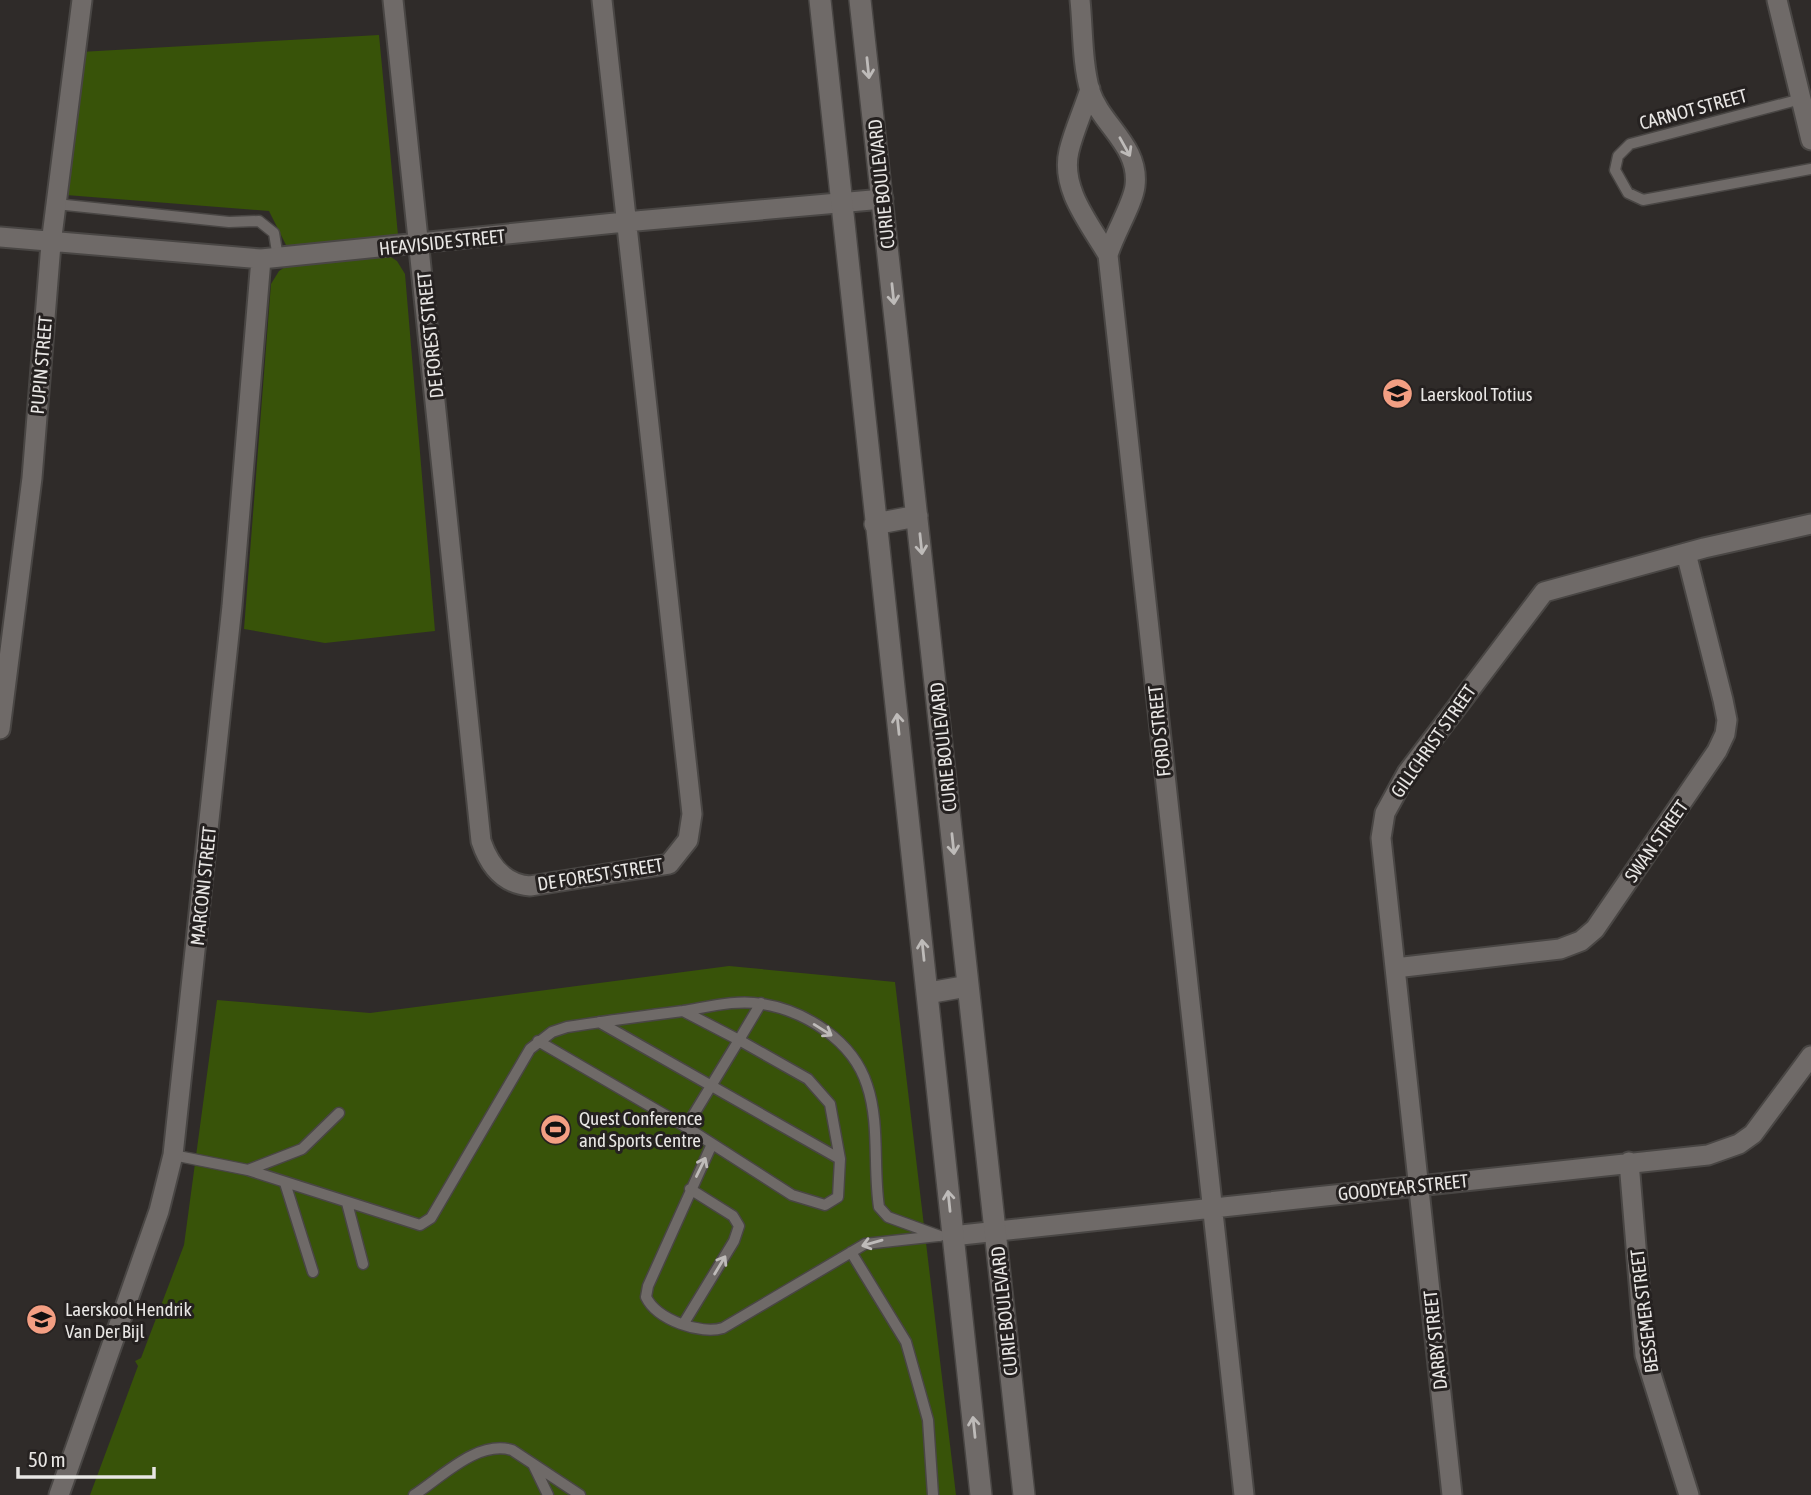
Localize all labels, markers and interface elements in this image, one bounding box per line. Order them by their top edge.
one-way arrow [862,56,875,79]
street label: CARNOT STREET [1637,84,1750,134]
street label: CURIE BOULEVARD [863,118,899,250]
one-way arrow [1118,136,1132,156]
street label: HEAVISIDE STREET [378,224,507,260]
street label: DE FOREST STREET [412,270,448,399]
one-way arrow [887,282,900,305]
street label: PUPIN STREET [26,314,56,415]
school or university icon: Laerskool Totius [1380,377,1414,411]
place label: Laerskool Totius [1420,383,1533,405]
one-way arrow [914,533,927,555]
street label: GILLCHRIST STREET [1386,680,1480,802]
street label: CURIE BOULEVARD [925,681,961,813]
street label: FORD STREET [1143,684,1175,778]
one-way arrow [891,713,904,736]
street label: SWAN STREET [1620,795,1693,886]
street label: MARCONI STREET [186,825,220,947]
one-way arrow [947,832,960,854]
street label: DE FOREST STREET [536,853,665,895]
one-way arrow [916,940,929,962]
one-way arrow [813,1022,832,1037]
place label: Quest Conference and Sports Centre [579,1107,702,1151]
sports icon: Quest Conference and Sports Centre [539,1112,573,1146]
one-way arrow [695,1157,709,1178]
street label: GOODYEAR STREET [1337,1169,1470,1205]
one-way arrow [942,1190,955,1213]
one-way arrow [862,1238,884,1251]
street label: CURIE BOULEVARD [986,1245,1022,1377]
street label: BESSEMER STREET [1625,1247,1663,1374]
one-way arrow [713,1256,727,1276]
street label: DARBY STREET [1419,1289,1451,1391]
place label: Laerskool Hendrik Van Der Bijl [65,1298,192,1342]
school or university icon: Laerskool Hendrik Van Der Bijl [25,1303,59,1337]
one-way arrow [967,1416,980,1439]
scale bar [18,1436,154,1480]
text: 50 m [28,1447,66,1471]

